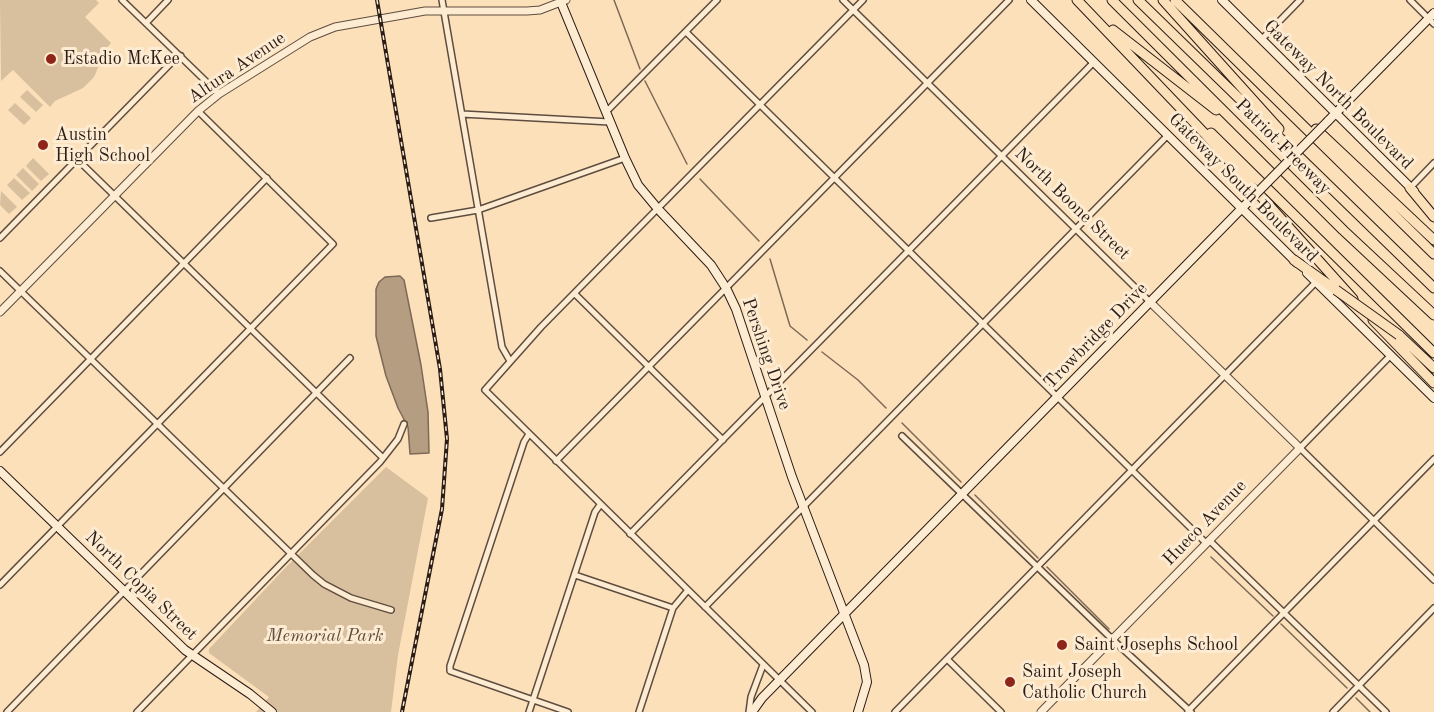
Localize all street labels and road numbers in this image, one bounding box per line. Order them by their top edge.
street label: Gateway North Boulevard [1259,16,1417,174]
street label: Altura Avenue [184,27,290,109]
street label: Patriot Freeway [1231,95,1335,199]
street label: Gateway South Boulevard [1164,109,1322,267]
street label: North Boone Street [1010,143,1134,265]
street label: Trowbridge Drive [1040,278,1152,394]
street label: Pershing Drive [737,295,795,413]
street label: Hueco Avenue [1159,476,1251,570]
street label: North Copia Street [80,527,202,645]

